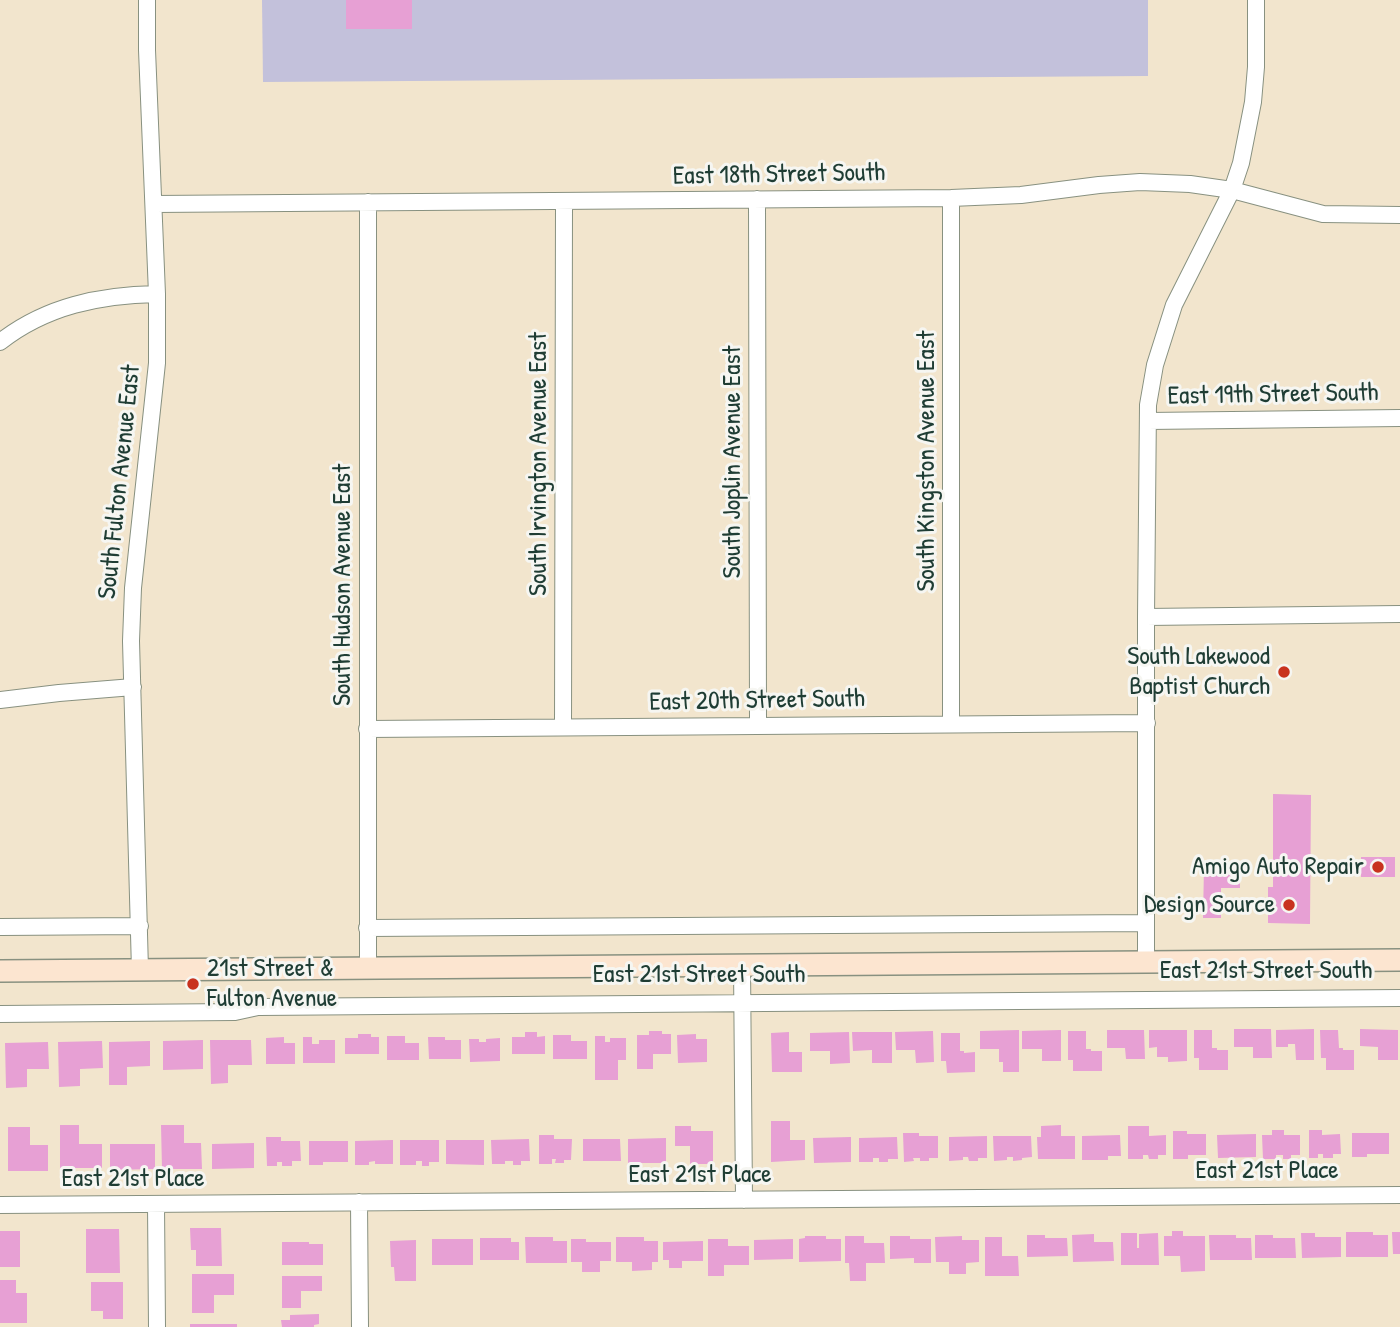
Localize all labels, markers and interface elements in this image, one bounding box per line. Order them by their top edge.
street label: East 18th Street South [673,158,885,192]
street label: South Kingston Avenue East [911,330,943,592]
street label: South Irvington Avenue East [523,332,555,596]
street label: South Joplin Avenue East [717,346,749,578]
street label: South Fulton Avenue East [92,363,148,601]
street label: East 19th Street South [1167,378,1379,412]
street label: South Hudson Avenue East [327,464,359,706]
place label: South Lakewood Baptist Church [1127,641,1270,702]
marker: South Lakewood Baptist Church [1276,664,1292,680]
street label: East 20th Street South [649,684,865,718]
place label: Amigo Auto Repair [1192,851,1364,883]
marker: Amigo Auto Repair [1370,859,1386,875]
place label: Design Source [1144,889,1275,921]
marker: Design Source [1281,897,1297,913]
place label: 21st Street & Fulton Avenue [207,953,337,1014]
street label: East 21st Street South [1160,955,1372,987]
street label: East 21st Street South [593,959,805,991]
marker: 21st Street & Fulton Avenue [185,976,201,992]
street label: East 21st Place [1195,1155,1339,1187]
street label: East 21st Place [628,1159,772,1191]
street label: East 21st Place [61,1163,205,1195]

